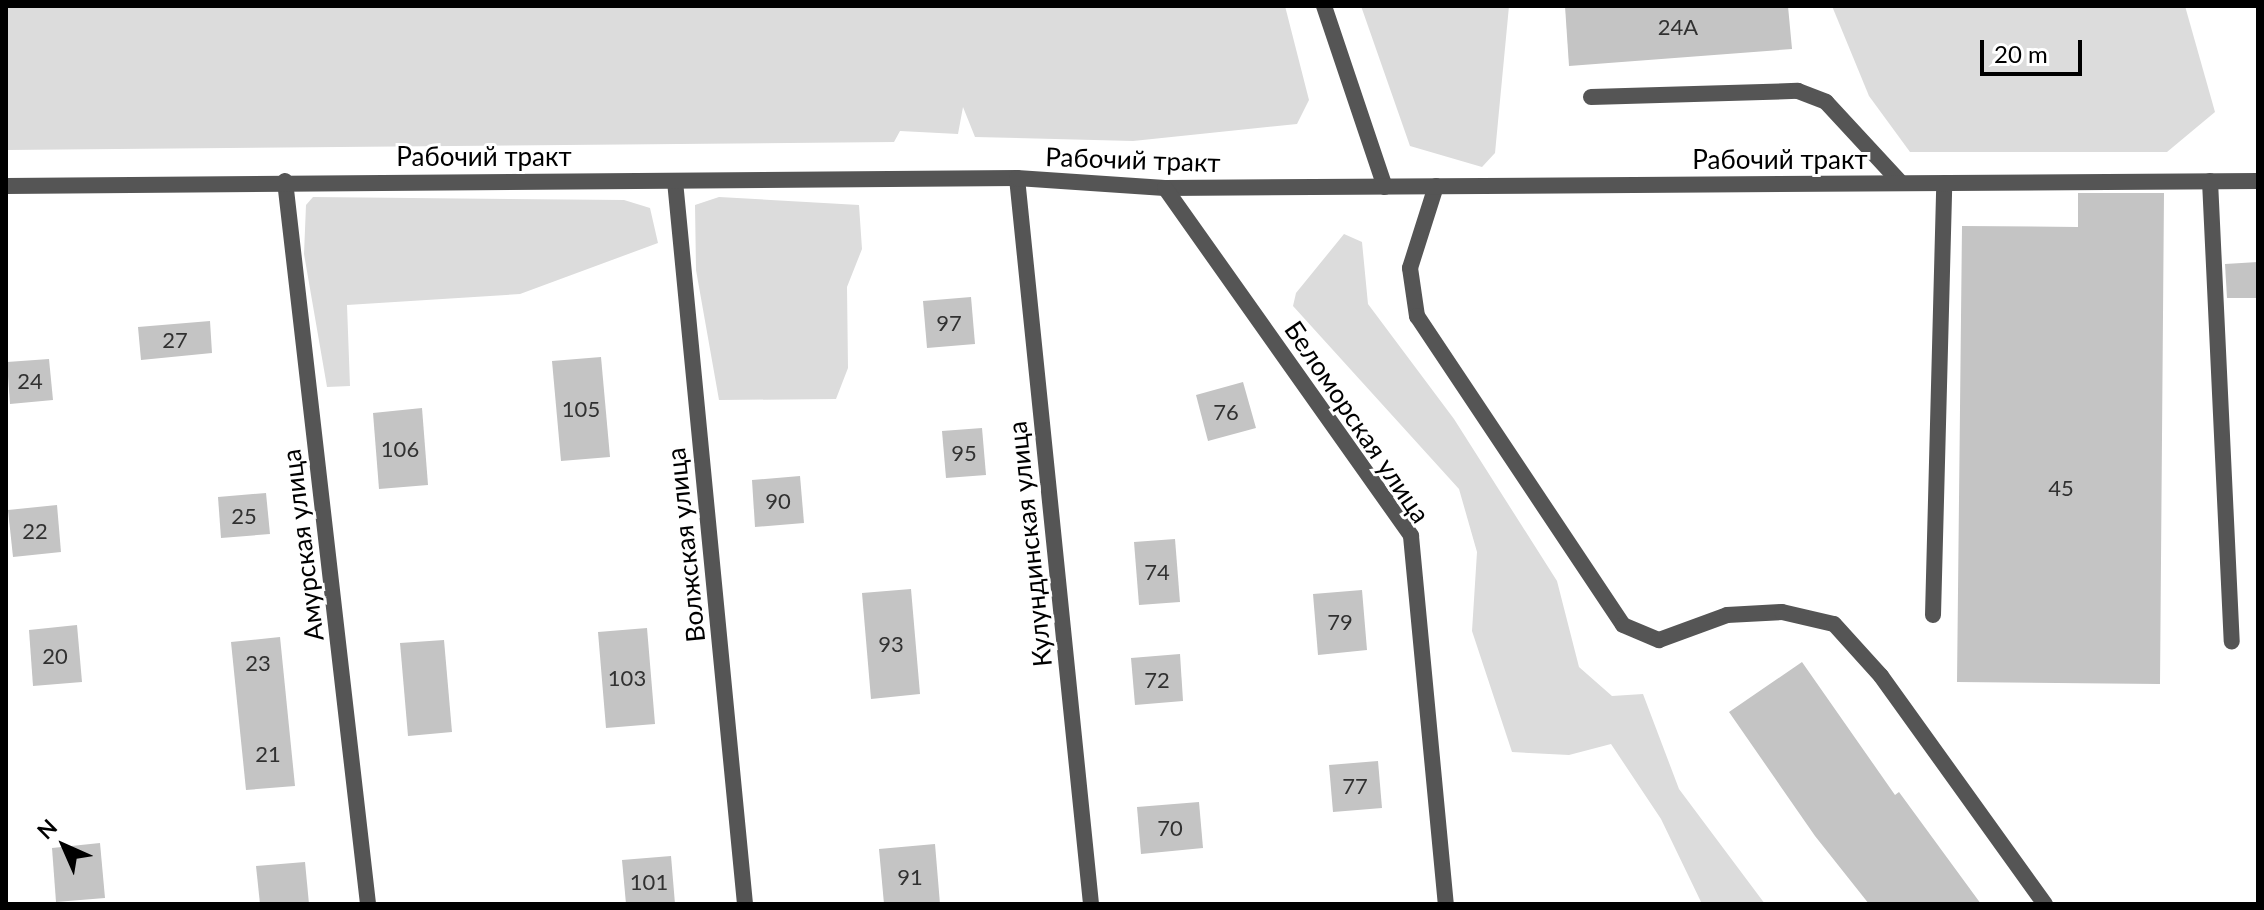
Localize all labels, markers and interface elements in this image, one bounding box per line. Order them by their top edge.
house number: 24А [1658,14,1698,40]
scale bar [1984,24,2086,74]
text: 20 m [1994,39,2048,68]
street label: Рабочий тракт [396,141,572,173]
street label: Рабочий тракт [1045,141,1221,179]
street label: Рабочий тракт [1692,144,1868,176]
house number: 97 [936,310,962,336]
street label: Беломорская улица [1278,315,1436,529]
house number: 27 [162,327,188,353]
house number: 24 [17,368,43,394]
house number: 105 [562,396,600,422]
house number: 76 [1213,399,1239,425]
street label: Кулундинская улица [1002,420,1058,668]
house number: 106 [381,436,419,462]
house number: 95 [951,440,977,466]
street label: Волжская улица [660,446,712,644]
street label: Амурская улица [276,447,330,643]
house number: 45 [2048,475,2074,501]
house number: 90 [765,488,791,514]
house number: 25 [231,503,257,529]
house number: 22 [22,518,48,544]
house number: 74 [1144,559,1170,585]
house number: 79 [1327,609,1353,635]
house number: 93 [878,631,904,657]
house number: 20 [42,643,68,669]
house number: 23 [245,650,271,676]
house number: 103 [608,665,646,691]
house number: 72 [1144,667,1170,693]
house number: 21 [255,741,281,767]
house number: 77 [1342,773,1368,799]
north arrow [24,806,104,886]
text: N [31,813,62,844]
house number: 70 [1157,815,1183,841]
house number: 91 [897,864,923,890]
house number: 101 [630,869,668,895]

